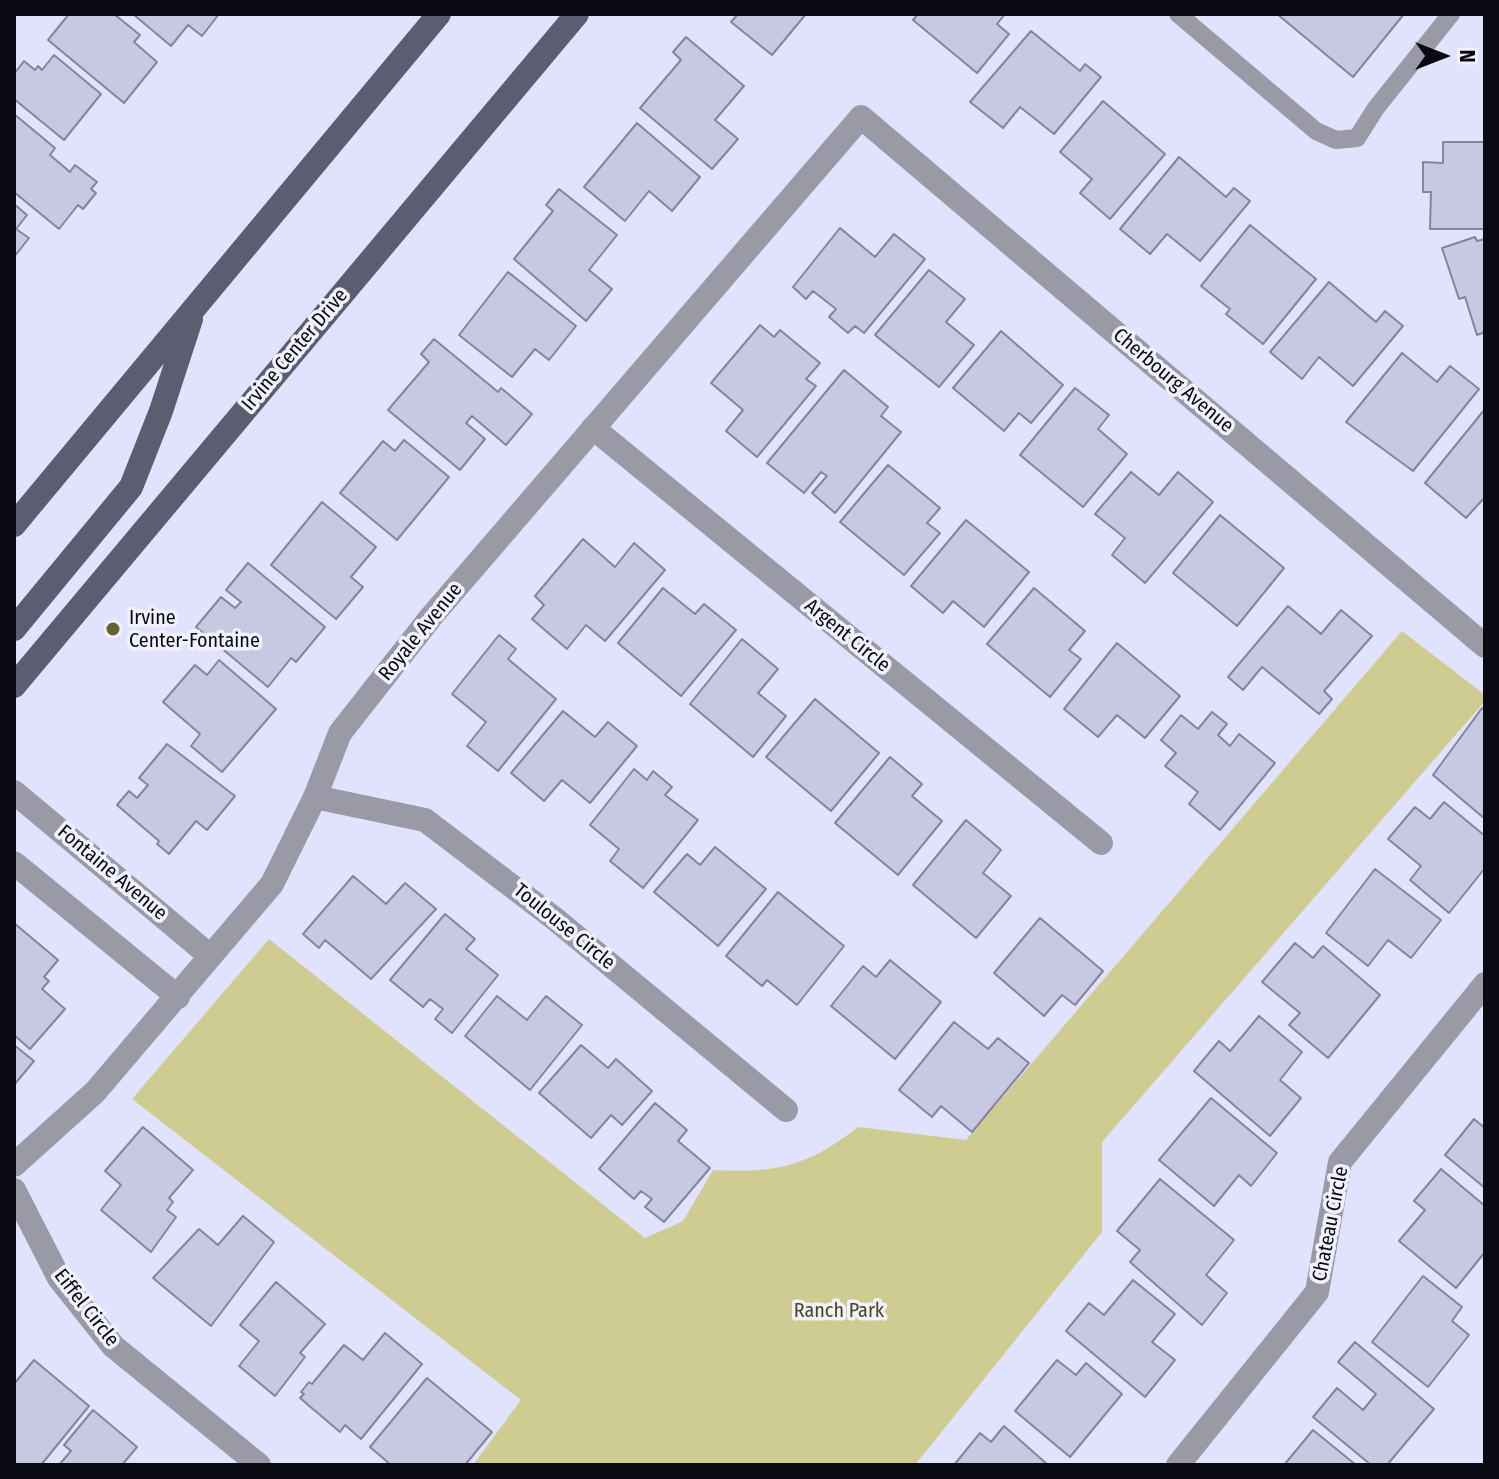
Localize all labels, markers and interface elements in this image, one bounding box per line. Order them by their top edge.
north arrow [1403,16,1483,96]
text: N [1454,49,1481,63]
street label: Irvine Center Drive [237,284,353,416]
street label: Cherbourg Avenue [1108,324,1238,438]
street label: Royale Avenue [374,578,468,686]
street label: Argent Circle [799,594,895,678]
place label: Irvine Center-Fontaine [129,606,260,653]
marker: Irvine Center-Fontaine [104,620,122,638]
street label: Fontaine Avenue [52,820,172,926]
street label: Toulouse Circle [508,879,620,975]
street label: Chateau Circle [1308,1165,1354,1283]
street label: Eiffel Circle [48,1265,124,1351]
park label: Ranch Park [794,1299,884,1323]

